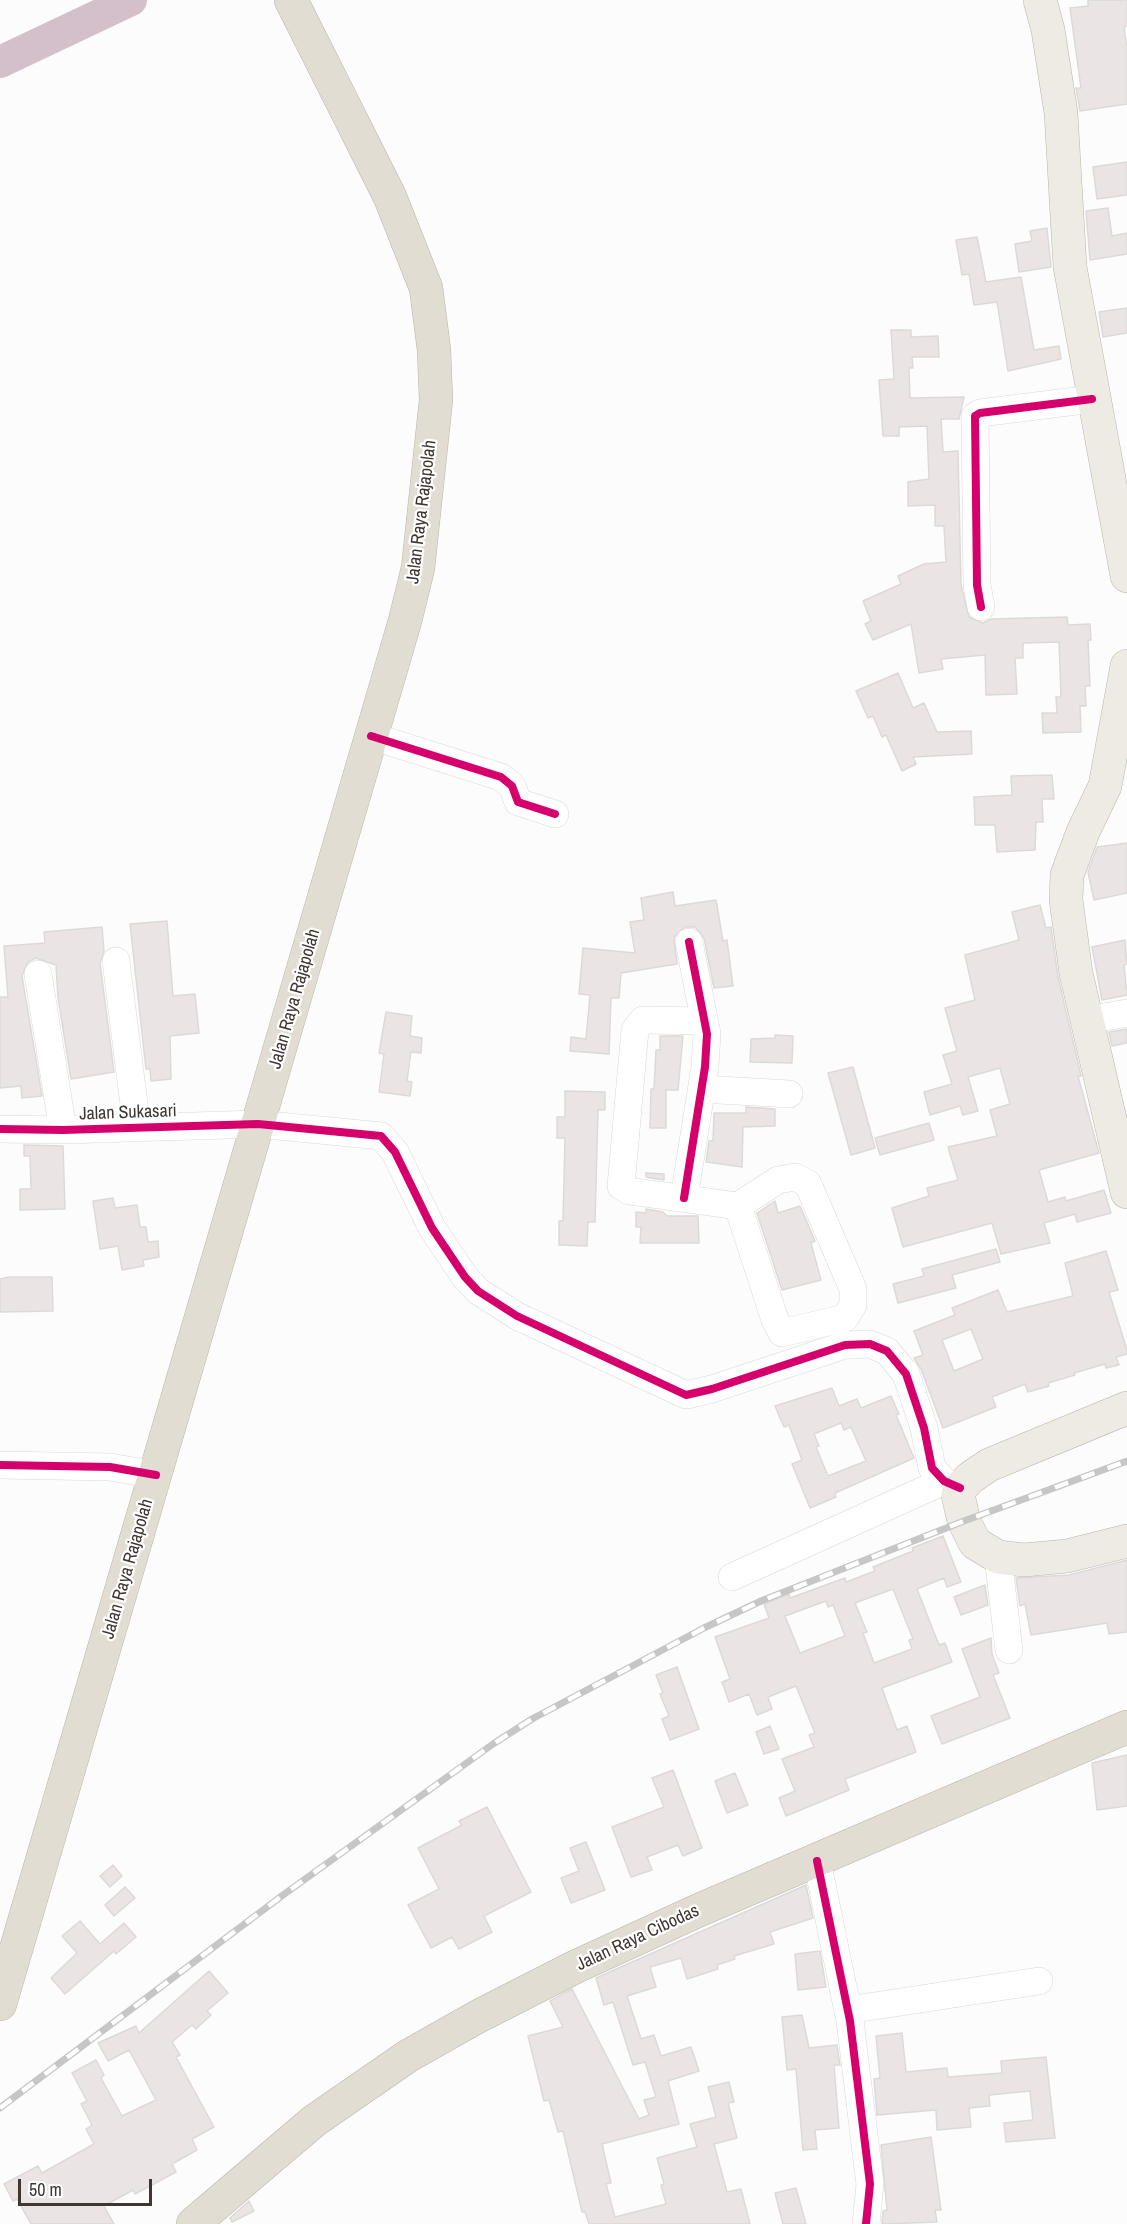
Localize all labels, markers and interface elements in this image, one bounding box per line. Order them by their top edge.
street label: Jalan Raya Rajapolah [402,439,442,585]
street label: Jalan Raya Rajapolah [265,927,325,1071]
street label: Jalan Sukasari [79,1101,177,1125]
street label: Jalan Raya Rajapolah [98,1497,158,1641]
street label: Jalan Raya Cibodas [573,1900,703,1976]
scale bar [21,2167,154,2205]
text: 50 m [29,2177,62,2202]

